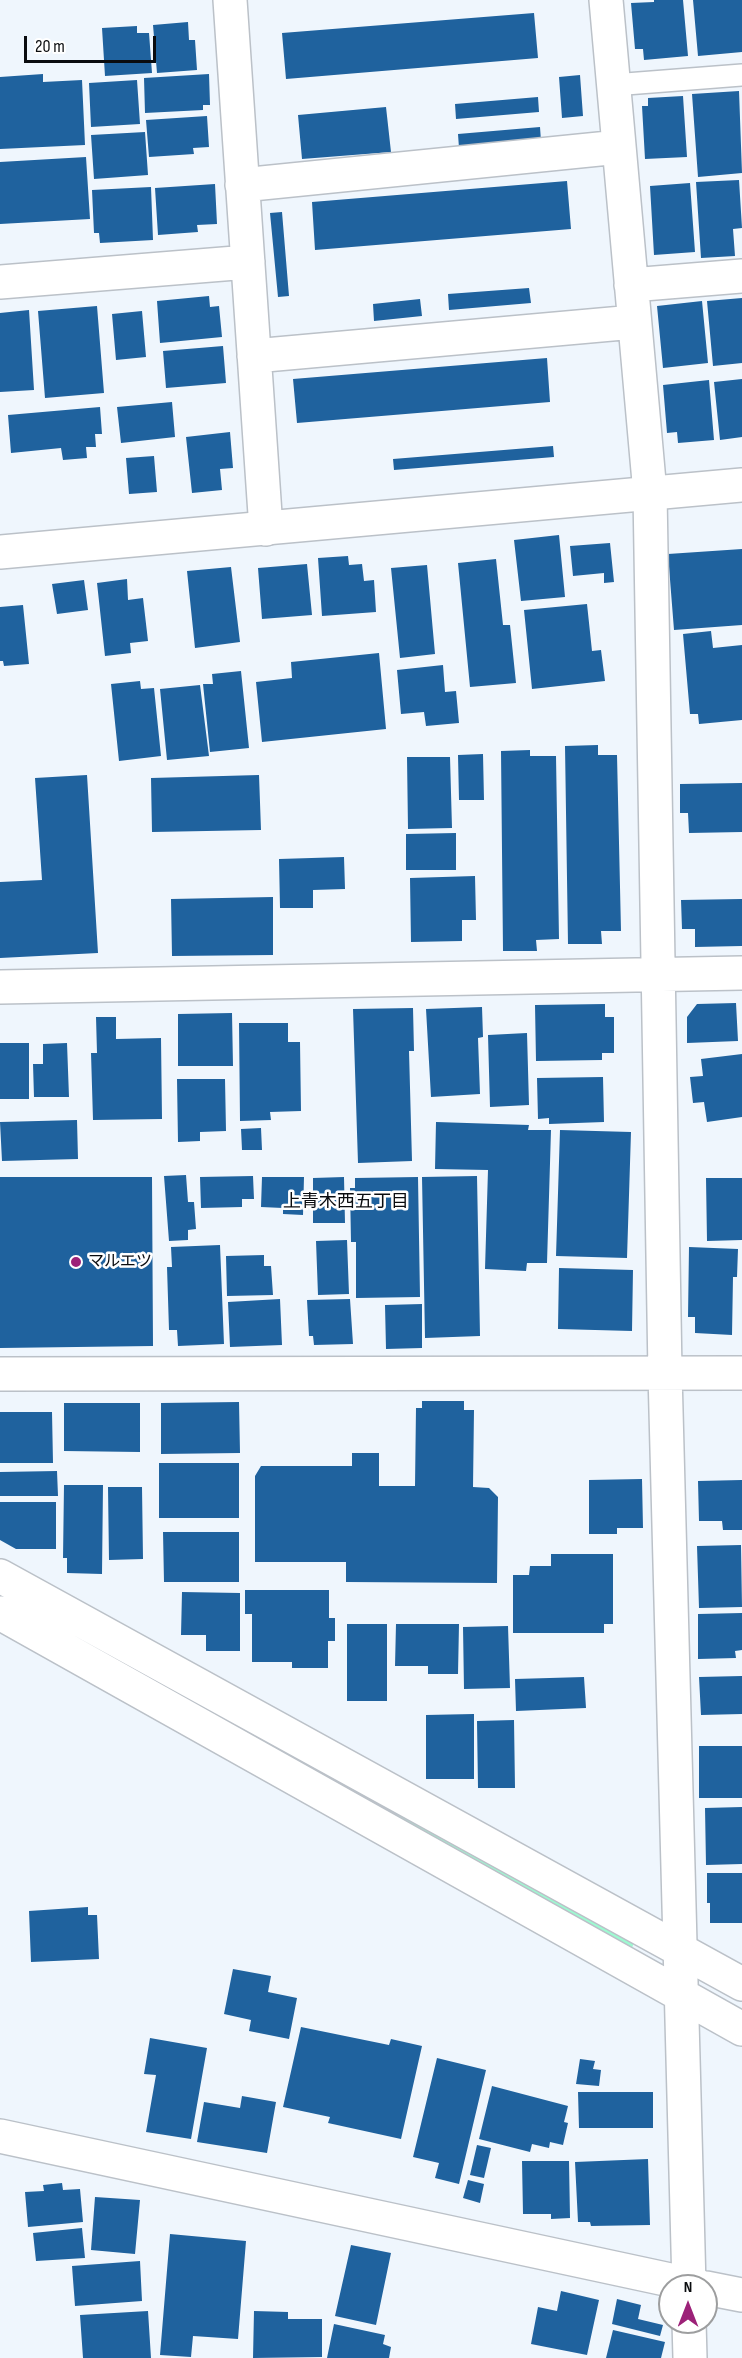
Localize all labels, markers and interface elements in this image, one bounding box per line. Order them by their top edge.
scale bar [27,24,159,62]
text: 20 m [35,36,65,57]
district label: 上青木西五丁目 [283,1191,409,1213]
place label: マルエツ [88,1252,152,1272]
marker: マルエツ [69,1255,83,1269]
north arrow [658,2274,718,2334]
text: N [684,2278,692,2297]

